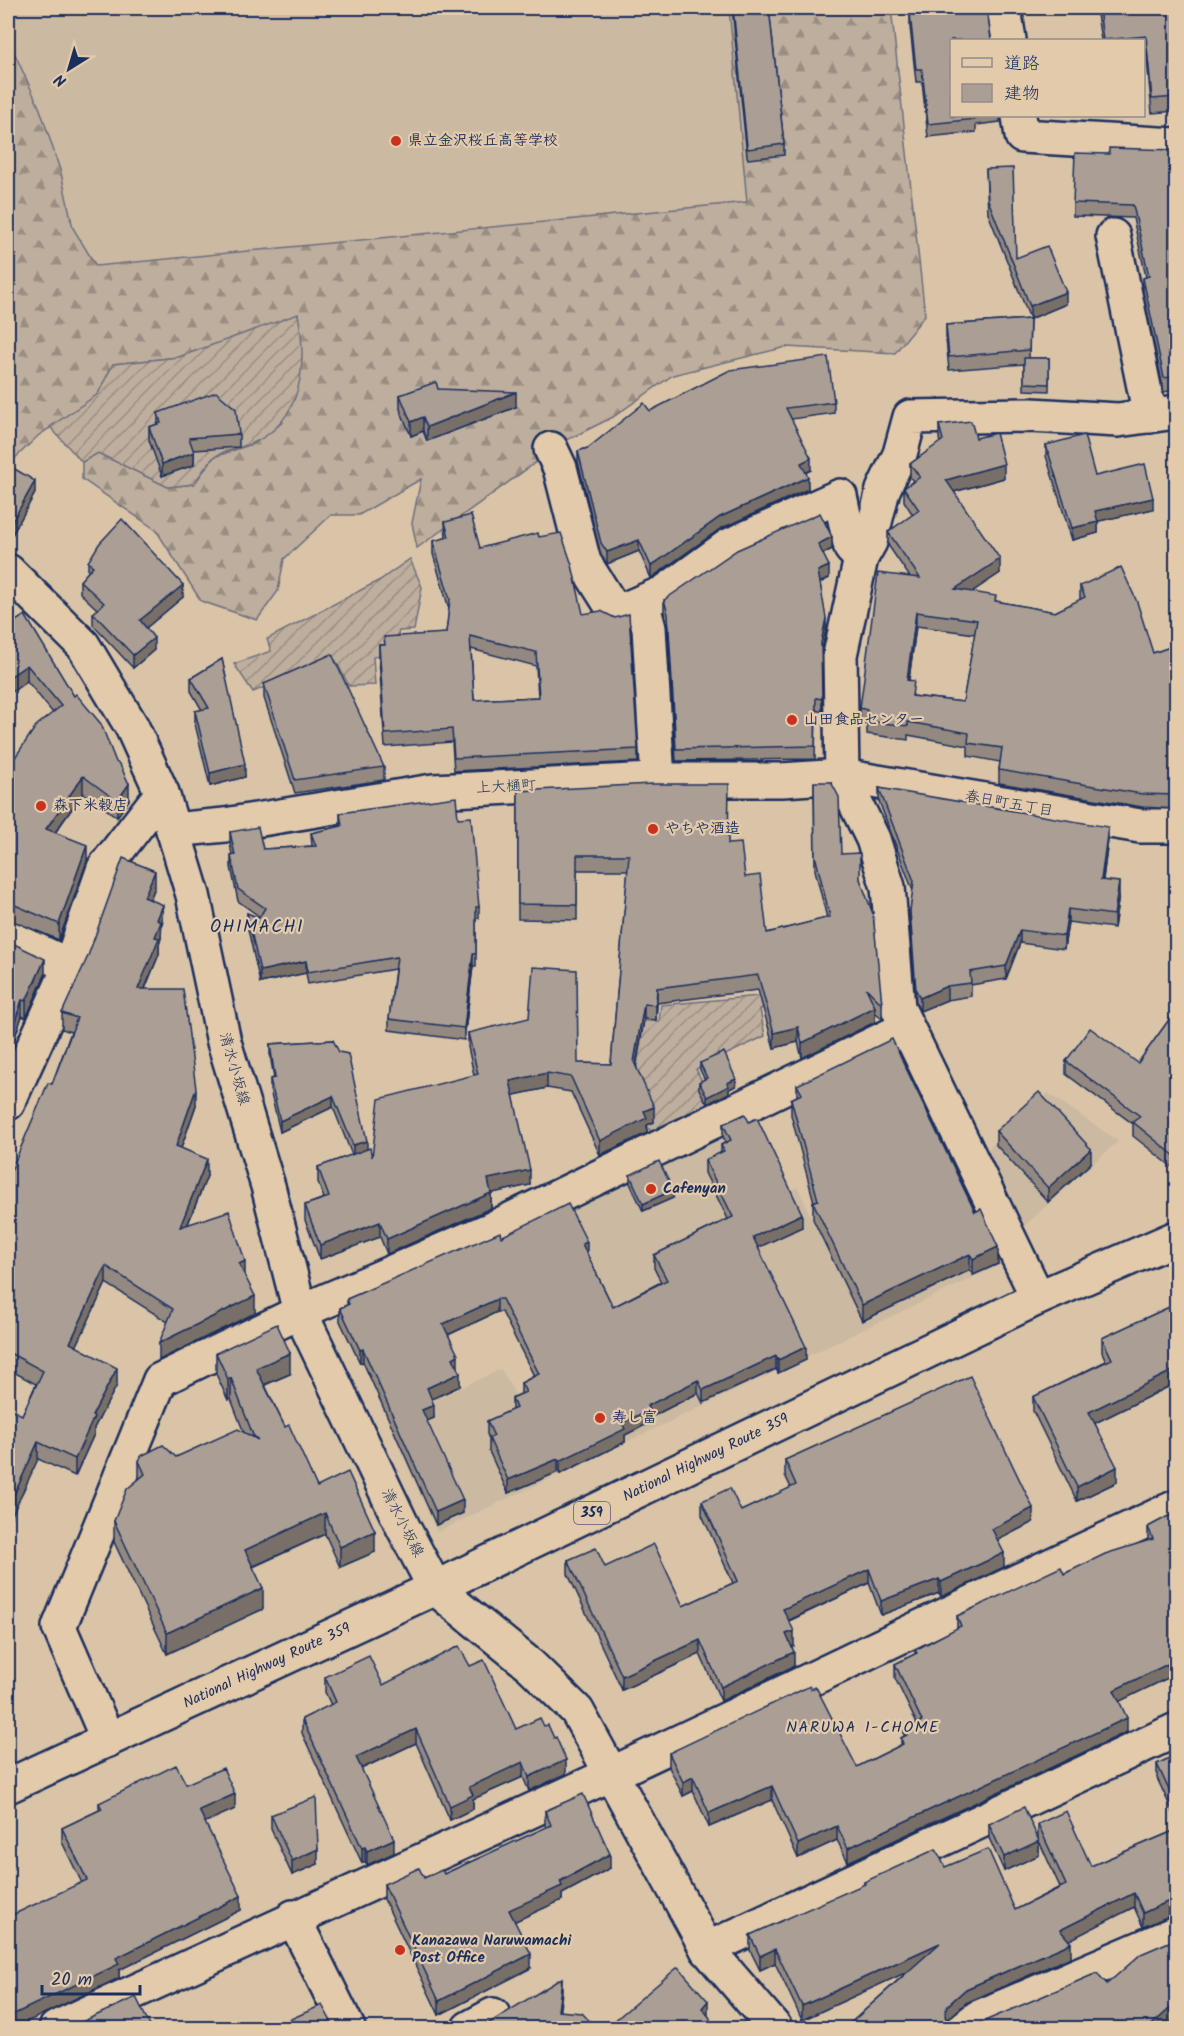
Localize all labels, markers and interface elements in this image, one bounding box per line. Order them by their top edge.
north arrow [39,39,99,99]
legend [950,39,1145,117]
text: 道路 [1004,50,1040,79]
text: N [49,67,72,93]
text: 建物 [1004,80,1040,109]
place label: 県立金沢桜丘高等学校 [408,129,558,153]
marker: 県立金沢桜丘高等学校 [389,134,403,148]
place label: 山田食品センター [804,708,924,732]
marker: 山田食品センター [785,713,799,727]
street label: 上大樋町 [475,773,538,801]
street label: 春日町五丁目 [963,784,1055,824]
place label: 森下米穀店 [53,794,128,818]
marker: 森下米穀店 [34,799,48,813]
place label: やちや酒造 [665,817,740,841]
marker: やちや酒造 [646,822,660,836]
district label: OHIMACHI [210,913,304,942]
street label: 清水小坂線 [212,1030,256,1108]
place label: Cafenyan [663,1177,726,1201]
marker: Cafenyan [644,1182,658,1196]
place label: 寿し富 [612,1406,657,1430]
street label: National Highway Route 359 [619,1407,794,1509]
marker: 寿し富 [593,1411,607,1425]
street label: 清水小坂線 [374,1484,430,1562]
road number: 359 [574,1502,610,1524]
street label: National Highway Route 359 [179,1616,355,1715]
district label: NARUWA 1-CHOME [786,1715,940,1740]
place label: Kanazawa Naruwamachi Post Office [412,1929,572,1970]
marker: Kanazawa Naruwamachi Post Office [393,1943,407,1957]
scale bar [42,1958,140,1996]
text: 20 m [51,1966,92,1995]

